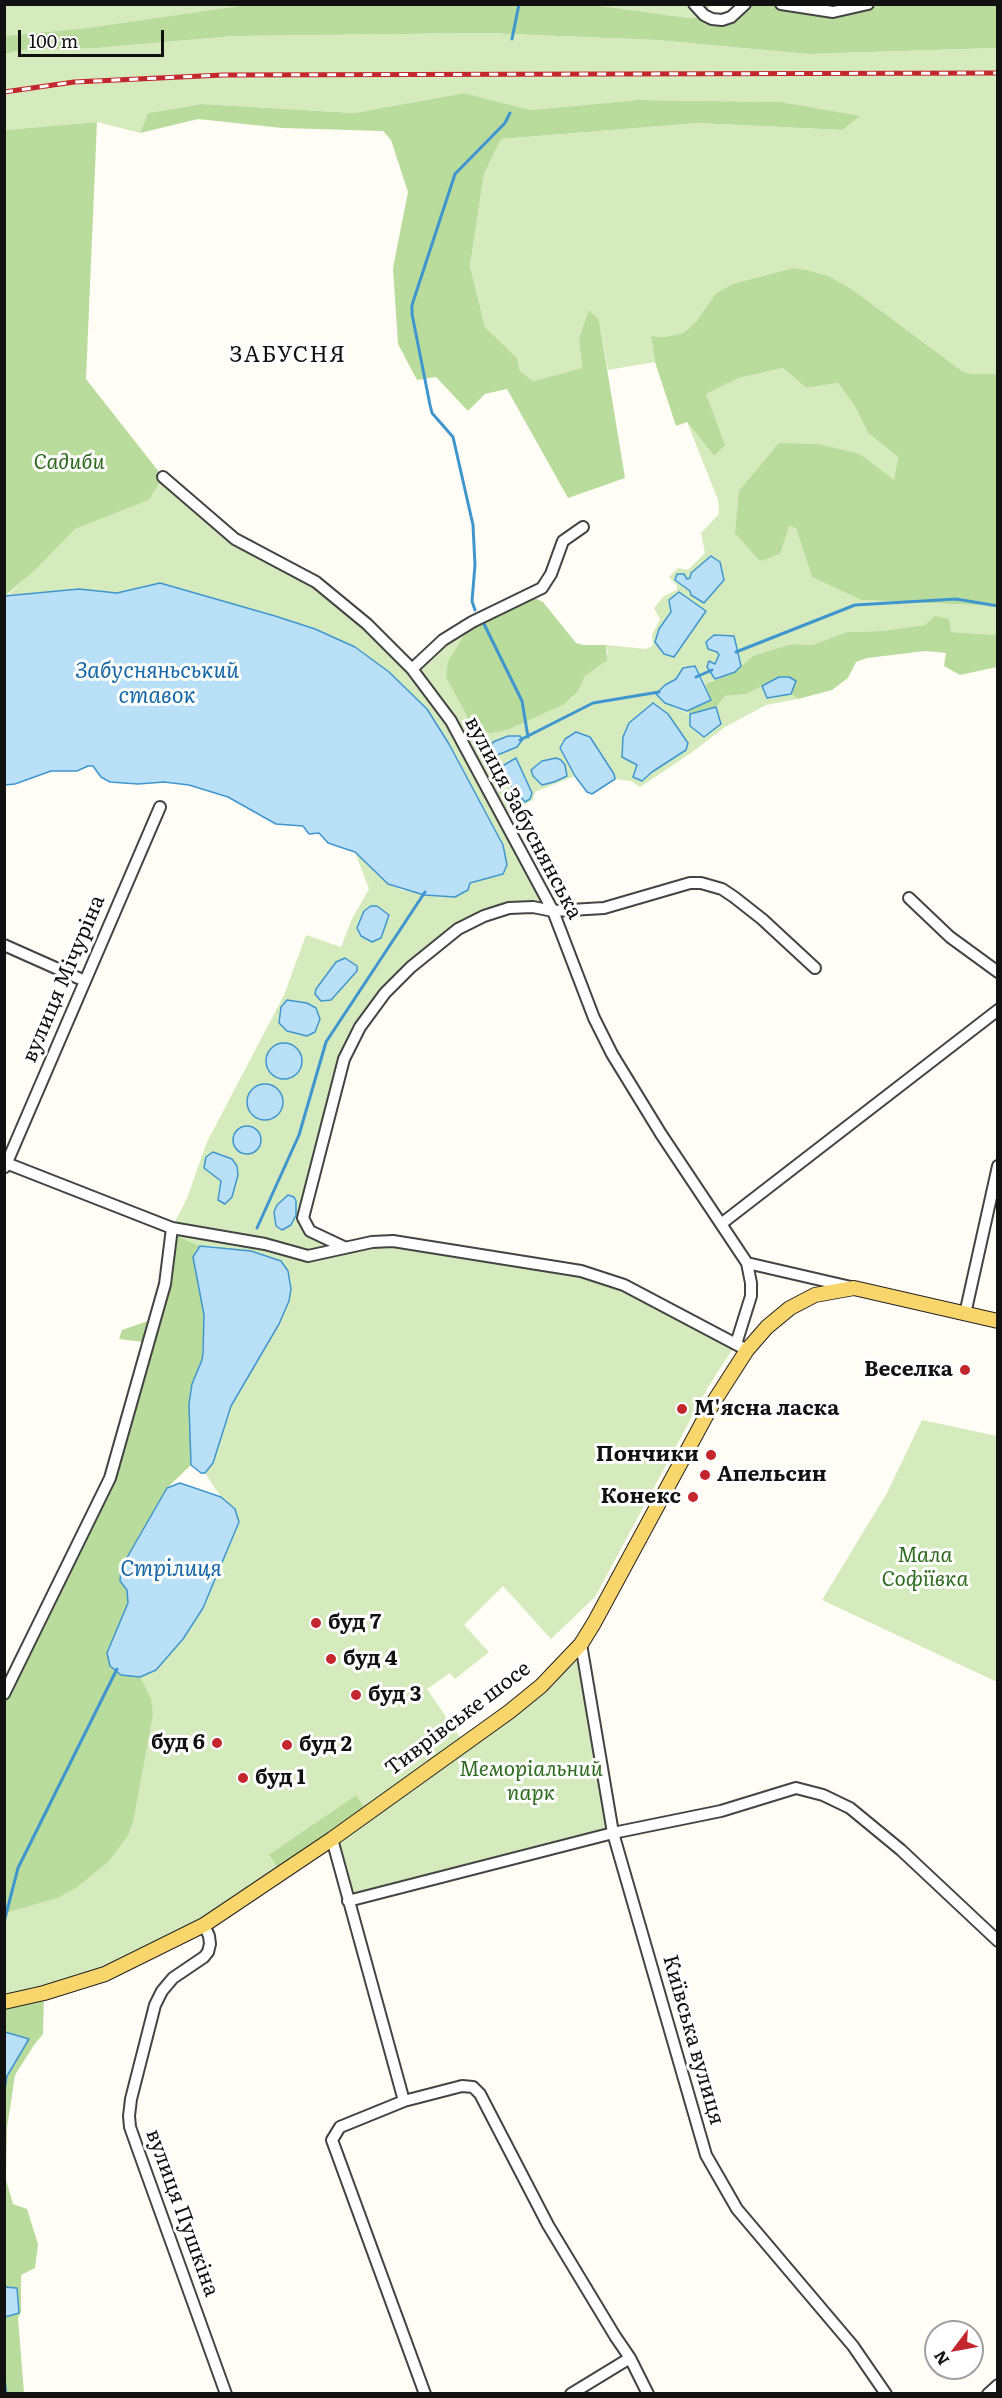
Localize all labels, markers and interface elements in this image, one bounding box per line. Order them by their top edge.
scale bar [21,18,166,56]
text: 100 m [29,27,78,54]
district label: ЗАБУСНЯ [230,343,346,369]
park label: Садиби [33,450,105,476]
water label: Забусняньський ставок [75,659,239,710]
street label: вулиця Забуснянська [459,712,587,924]
street label: вулиця Мічуріна [17,892,111,1066]
place label: Веселка [864,1357,953,1383]
marker: Веселка [958,1363,972,1377]
place label: М'ясна ласка [694,1396,839,1422]
marker: М'ясна ласка [675,1402,689,1416]
place label: Пончики [596,1442,699,1468]
marker: Пончики [704,1448,718,1462]
place label: Апельсин [717,1462,827,1488]
marker: Апельсин [698,1468,712,1482]
place label: Конекс [601,1484,681,1510]
marker: Конекс [686,1490,700,1504]
park label: Мала Софіївка [882,1543,968,1593]
water label: Стрілиця [120,1557,222,1583]
place label: буд 7 [328,1610,381,1636]
marker: буд 7 [309,1616,323,1630]
place label: буд 4 [343,1646,398,1672]
marker: буд 4 [324,1652,338,1666]
street label: Тиврівське шосе [380,1656,536,1782]
place label: буд 3 [368,1682,422,1708]
marker: буд 3 [349,1688,363,1702]
place label: буд 6 [151,1730,205,1756]
place label: буд 2 [299,1732,352,1758]
marker: буд 6 [210,1736,224,1750]
marker: буд 2 [280,1738,294,1752]
park label: Меморіальний парк [459,1757,603,1807]
place label: буд 1 [255,1765,306,1791]
marker: буд 1 [236,1771,250,1785]
street label: Київська вулиця [657,1952,729,2128]
street label: вулиця Пушкіна [140,2126,224,2300]
north arrow [924,2320,984,2380]
text: N [927,2346,954,2371]

